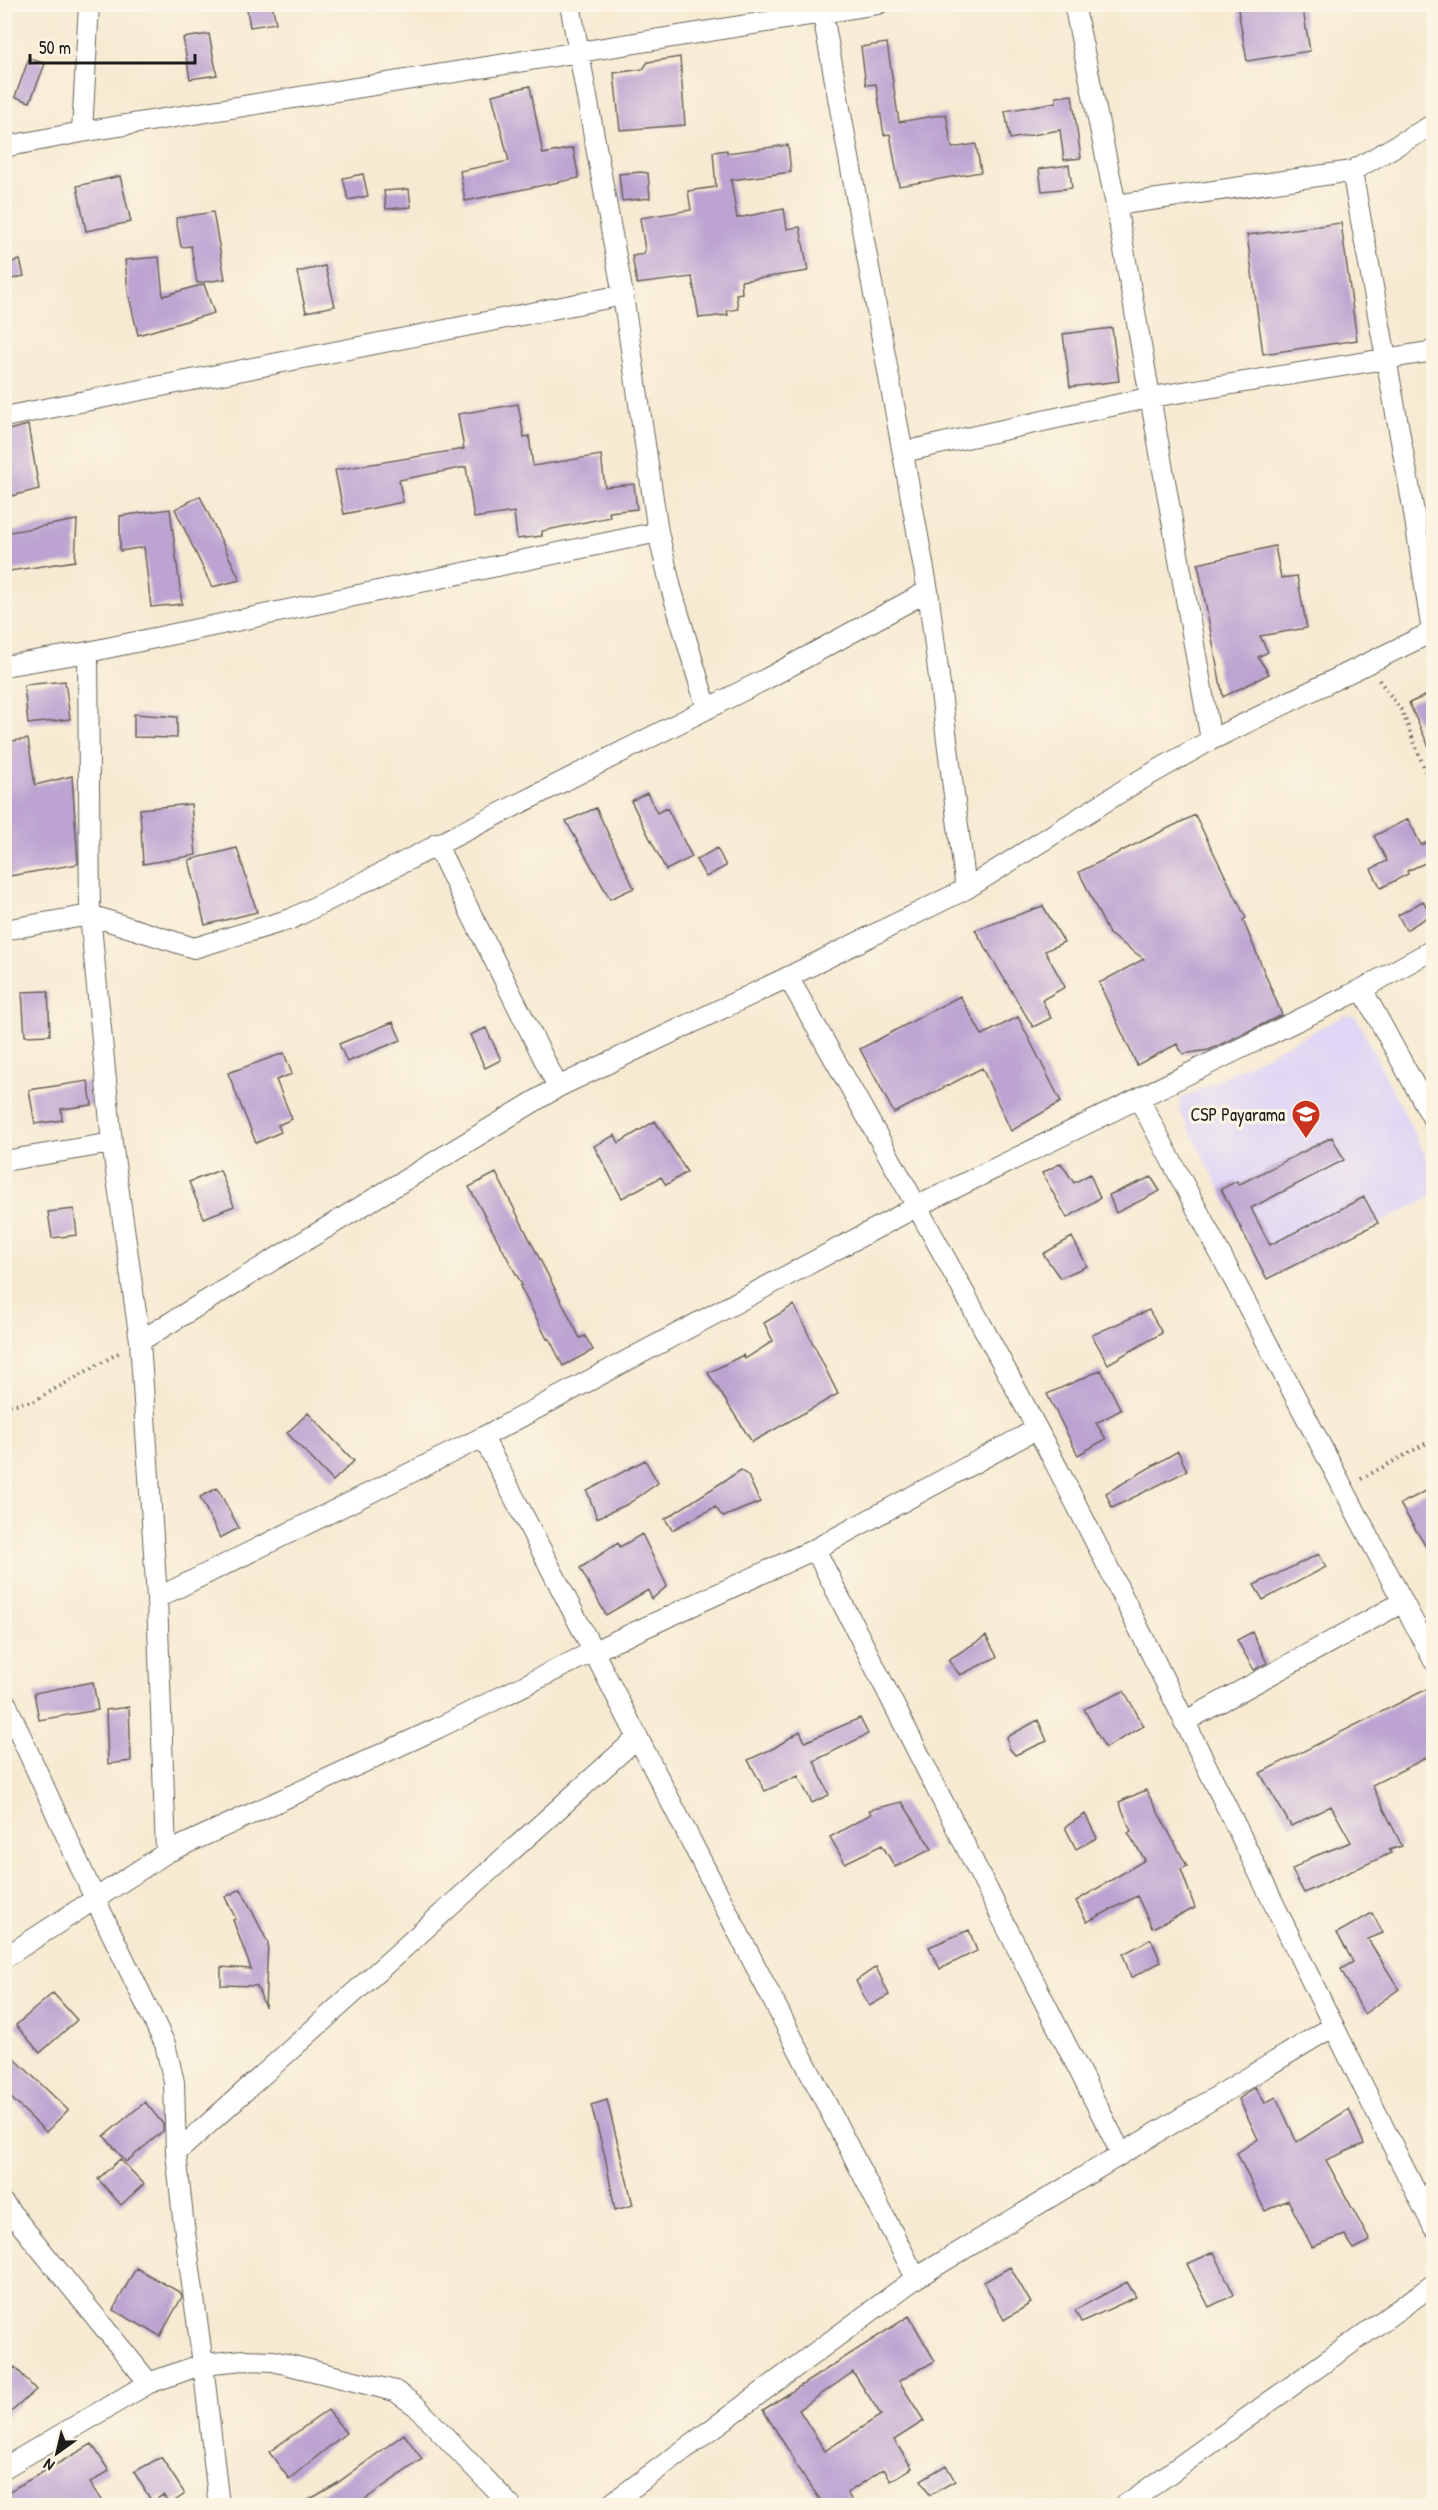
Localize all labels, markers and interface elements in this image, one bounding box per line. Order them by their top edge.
scale bar [30,27,195,65]
text: 50 m [39,35,71,60]
school or university icon: CSP Payarama [1290,1098,1322,1140]
place label: CSP Payarama [1190,1102,1285,1127]
north arrow [27,2423,87,2483]
text: N [39,2454,58,2477]

